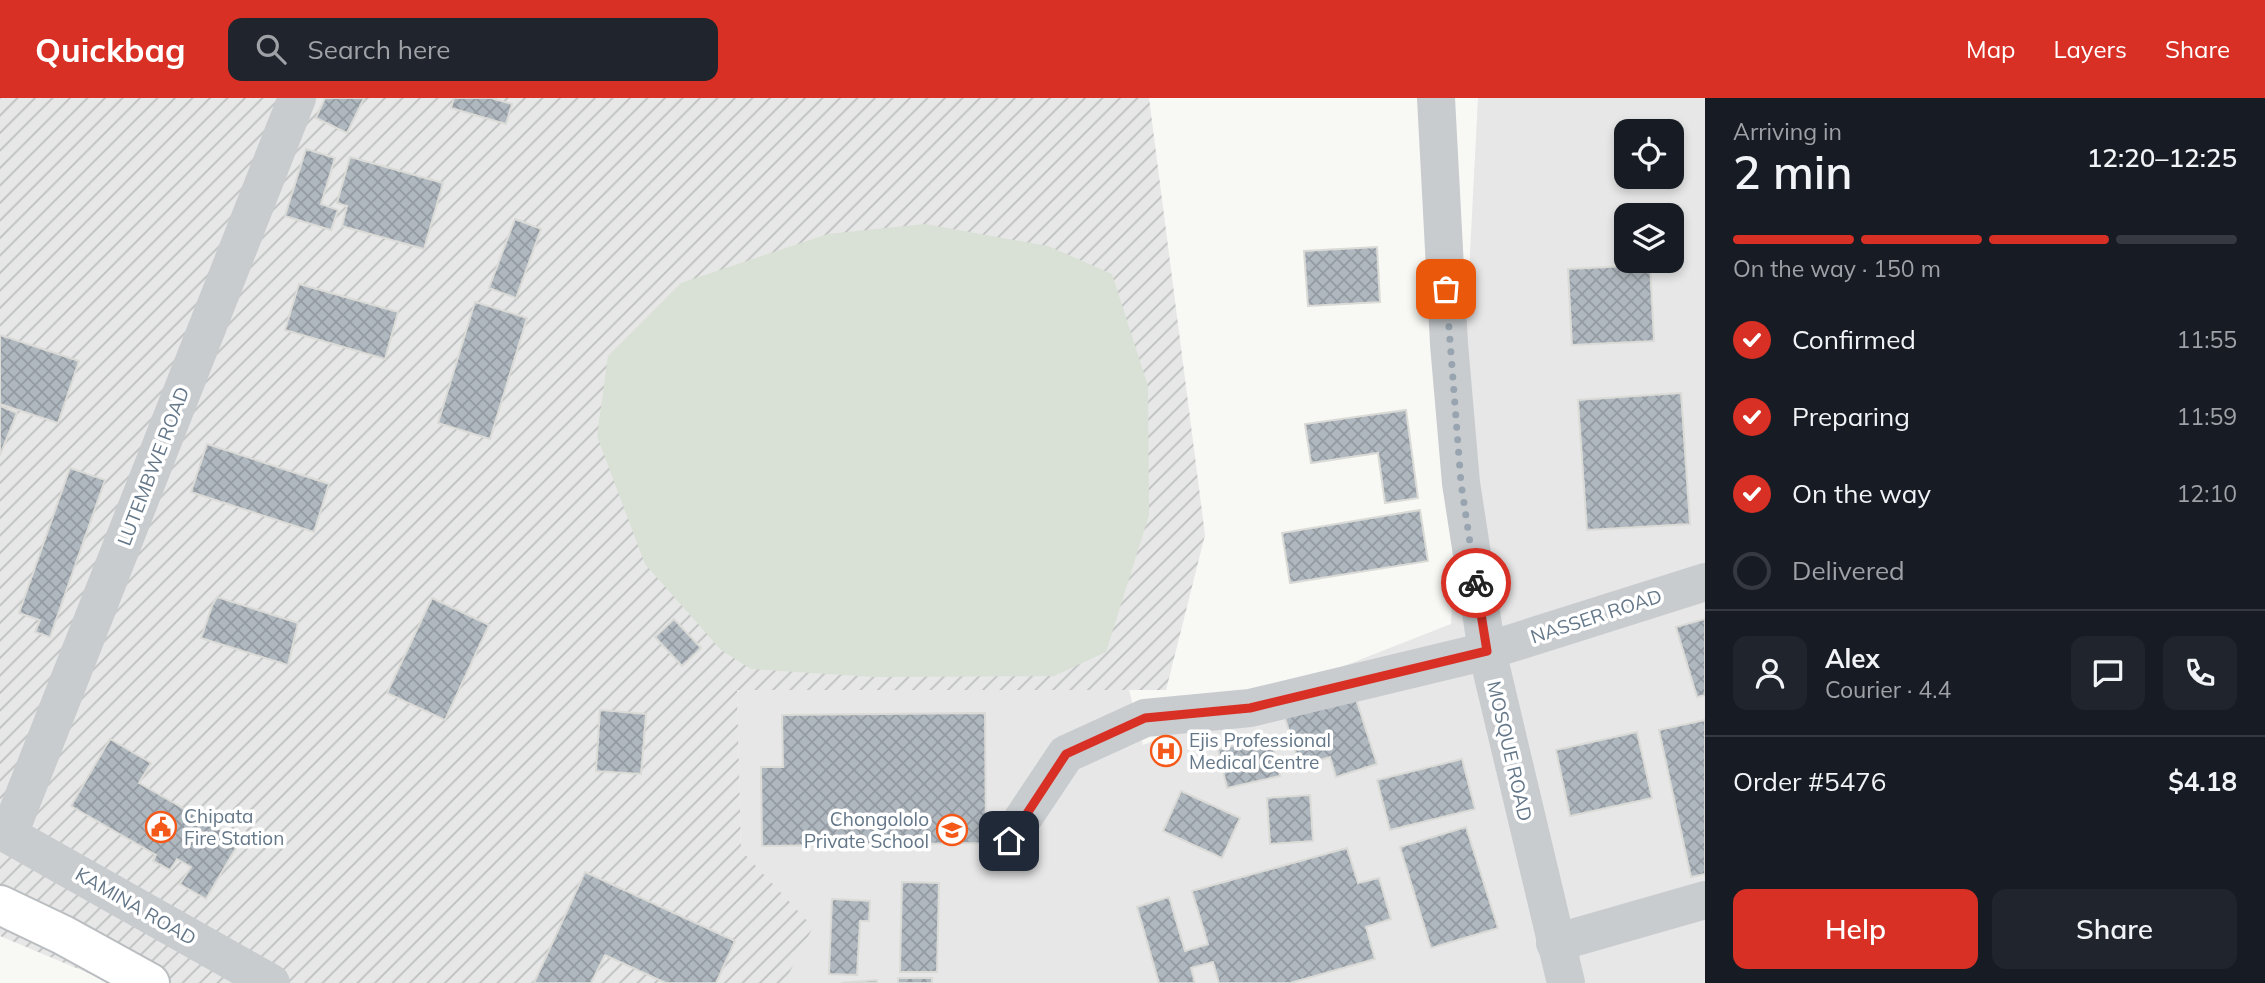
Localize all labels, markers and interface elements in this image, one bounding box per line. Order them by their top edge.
search box [228,18,718,81]
text: Quickbag [35,29,186,70]
icon: search [252,30,290,68]
text: Search here [308,33,450,66]
text: Map [1966,34,2015,64]
text: Layers [2053,34,2127,64]
text: Share [2165,34,2230,64]
text: Arriving in [1733,117,1842,146]
map controls [1614,119,1684,273]
button: locate [1614,119,1684,189]
text: 12:20–12:25 [2087,141,2237,174]
text: 2 min [1733,143,1852,201]
button: layers [1614,203,1684,273]
text: On the way · 150 m [1733,254,1941,283]
pin [1416,259,1476,319]
icon: bag [1427,270,1465,308]
icon: check [1733,321,1771,359]
text: Confirmed [1792,323,1916,356]
text: 11:55 [2177,325,2237,354]
street label: LUTEMBWE ROAD [112,383,194,549]
icon: check [1733,398,1771,436]
text: Preparing [1792,400,1910,433]
text: 11:59 [2177,402,2237,431]
icon: check [1733,475,1771,513]
text: On the way [1792,477,1931,510]
text: 12:10 [2177,479,2237,508]
courier [1441,548,1511,618]
text: Delivered [1792,554,1905,587]
icon: bike [1457,564,1495,602]
street label: NASSER ROAD [1527,583,1665,649]
button: person [1733,636,1807,710]
button: chat [2071,636,2145,710]
button: phone [2163,636,2237,710]
text: Alex [1825,642,1880,675]
text: Courier · 4.4 [1825,675,1951,704]
street label: MOSQUE ROAD [1482,679,1538,823]
place label: Ejis Professional Medical Centre [1189,728,1331,774]
hospital icon: Ejis Professional Medical Centre [1149,734,1183,768]
text: Order #5476 [1733,765,1886,798]
text: $4.18 [2168,765,2237,798]
place label: Chipata Fire Station [184,804,284,850]
place label: Chongololo Private School [804,807,929,853]
public building icon: Chipata Fire Station [144,810,178,844]
pin [979,811,1039,871]
school or university icon: Chongololo Private School [935,813,969,847]
icon: home [990,822,1028,860]
street label: KAMINA ROAD [71,862,201,950]
button: Help [1733,889,1978,969]
button: Share [1992,889,2237,969]

